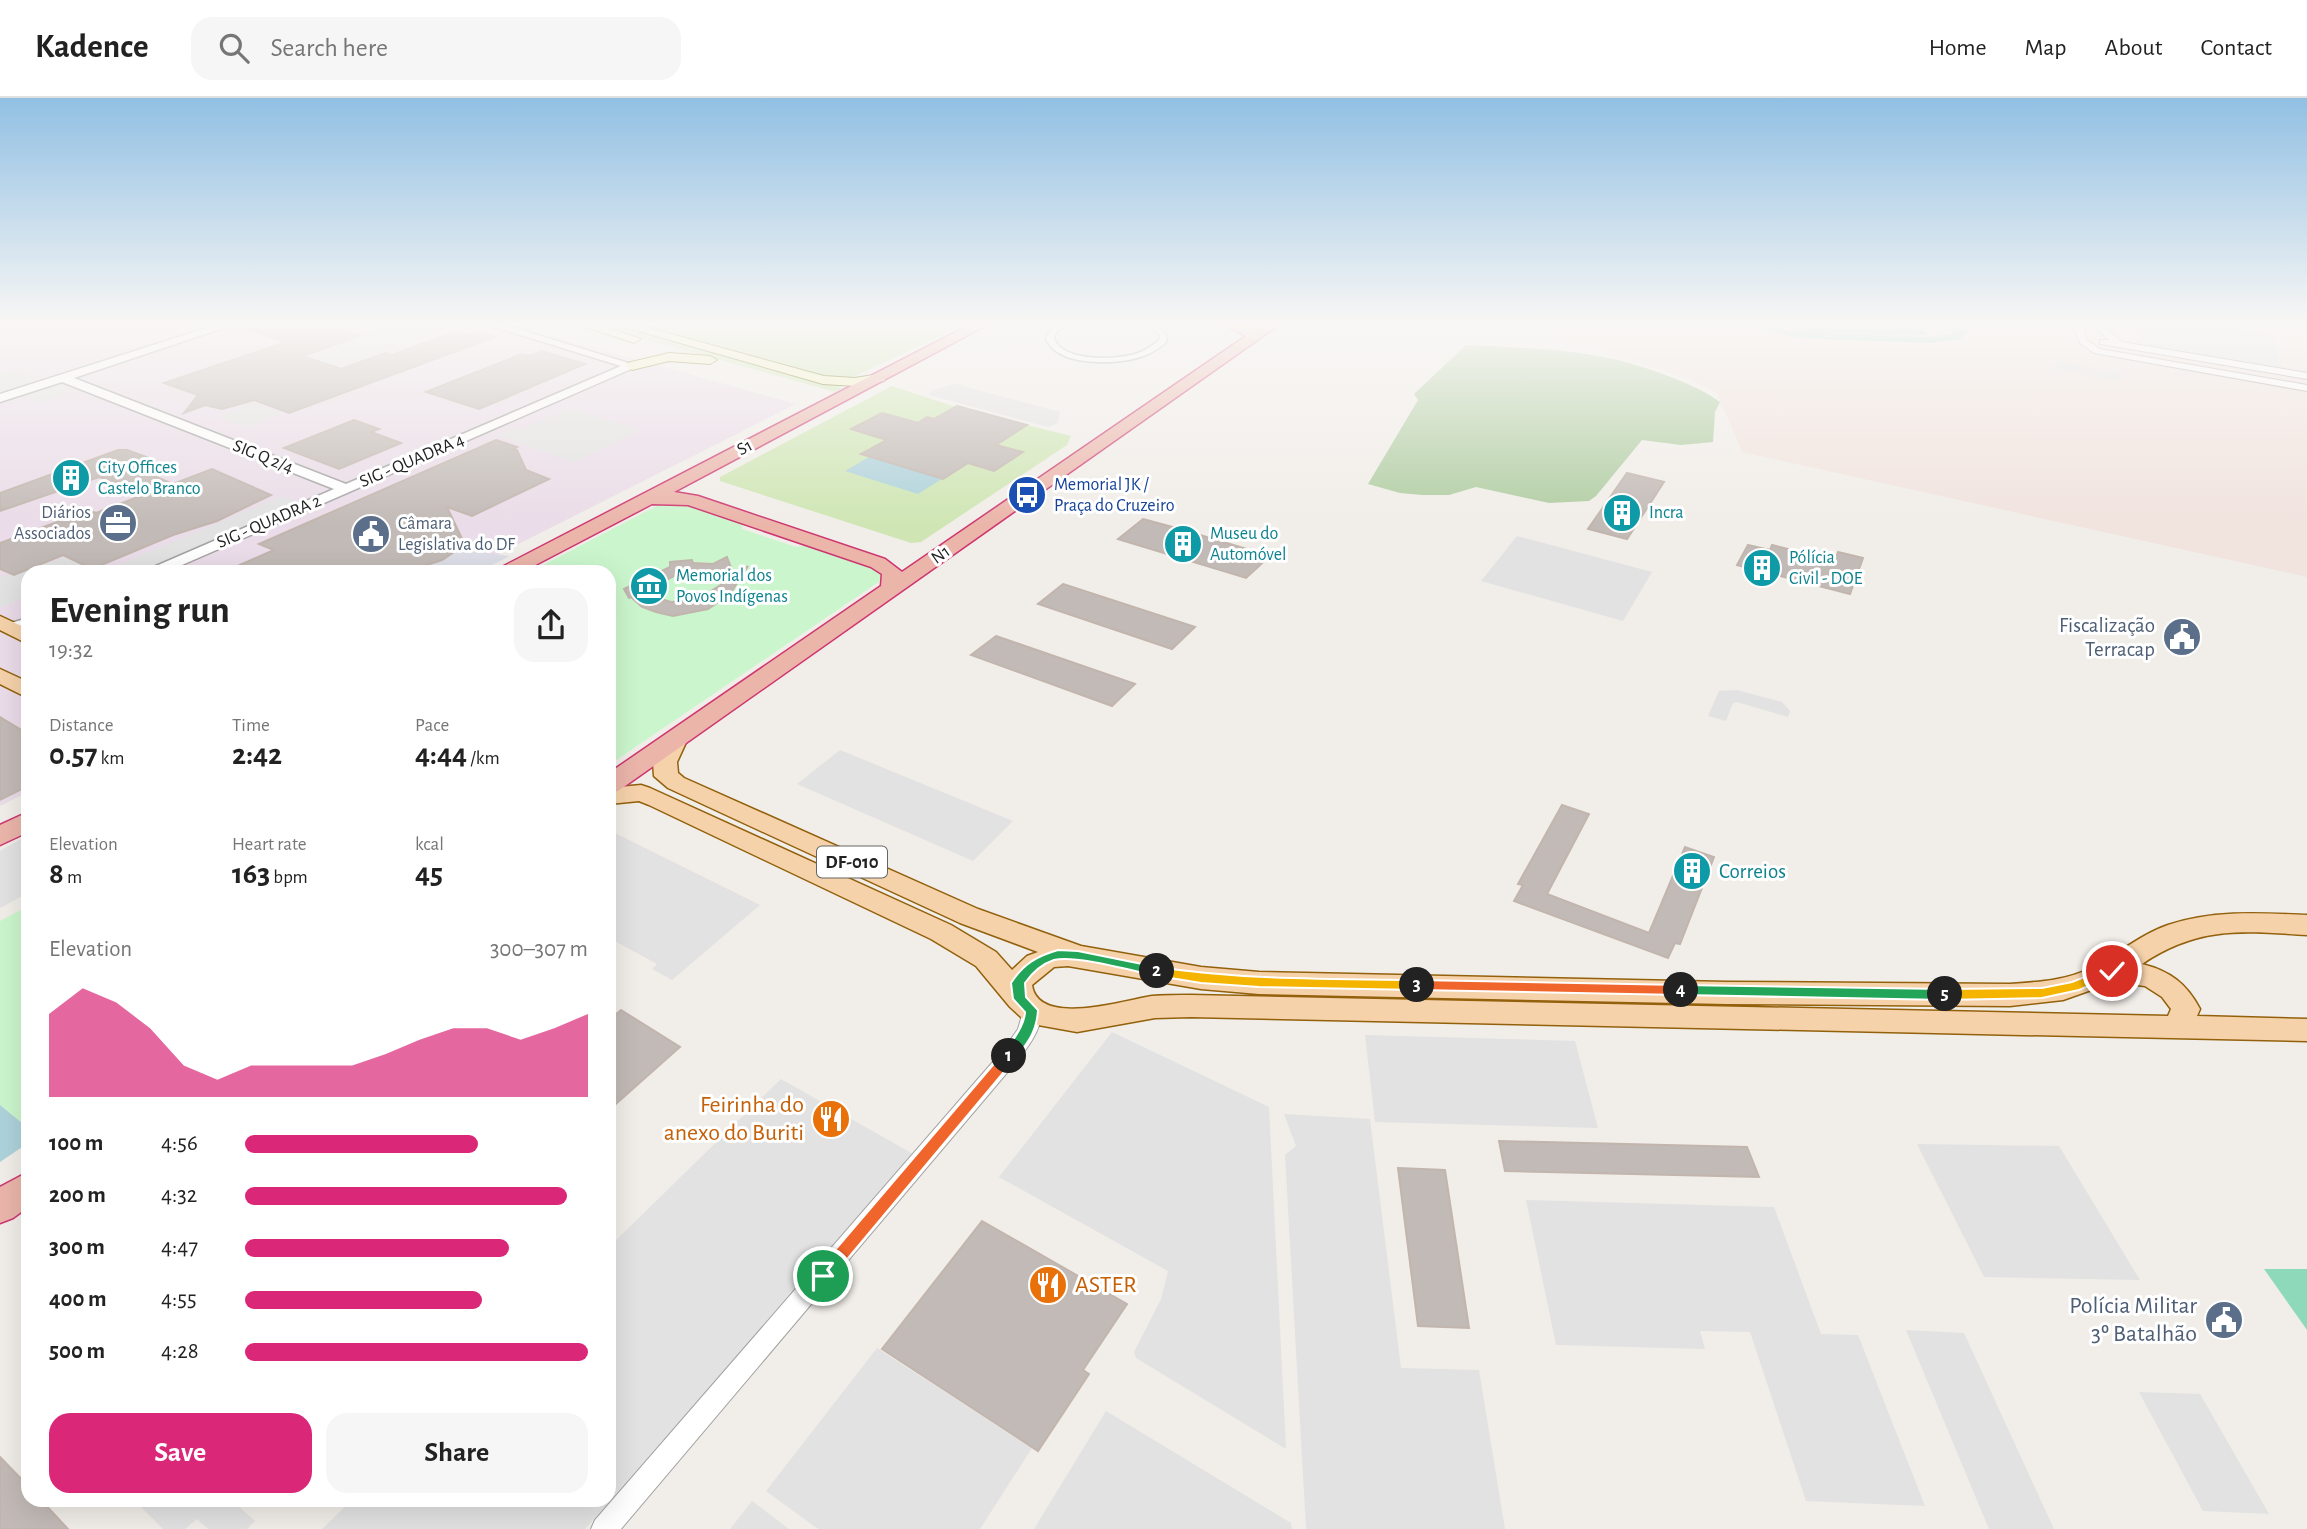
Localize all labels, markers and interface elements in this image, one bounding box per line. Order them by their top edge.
search box [191,17,681,80]
icon: search [215,29,253,67]
text: Kadence [35,31,149,64]
text: Search here [271,35,388,61]
text: Home [1929,36,1987,60]
text: Map [2025,36,2067,60]
text: About [2105,36,2162,60]
text: Contact [2200,36,2272,60]
street label: SIG - QUADRA 4 [357,431,467,491]
street label: SIG Q 2/4 [230,437,296,477]
street label: S1 [734,437,756,459]
building icon: City Offices Castelo Branco [50,457,92,499]
place label: City Offices Castelo Branco [98,459,201,498]
bus stop icon: Memorial JK / Praça do Cruzeiro [1006,474,1048,516]
place label: Memorial JK / Praça do Cruzeiro [1054,476,1175,515]
street label: SIG - QUADRA 2 [214,492,324,552]
building icon: Incra [1601,492,1643,534]
office icon: Diários Associados [97,502,139,544]
place label: Diários Associados [14,504,91,543]
place label: Incra [1649,504,1684,522]
public building icon: Câmara Legislativa do DF [350,513,392,555]
place label: Câmara Legislativa do DF [398,515,515,554]
building icon: Museu do Automóvel [1162,523,1204,565]
place label: Museu do Automóvel [1210,525,1286,564]
street label: N1 [928,542,954,568]
building icon: Pólícia Civil - DOE [1741,547,1783,589]
place label: Pólícia Civil - DOE [1789,549,1863,588]
museum icon: Memorial dos Povos Indígenas [628,565,670,607]
place label: Memorial dos Povos Indígenas [676,567,788,606]
button: share [514,588,588,662]
text: Evening run [49,592,230,630]
place label: Fiscalização Terracap [2059,615,2155,660]
public building icon: Fiscalização Terracap [2161,616,2203,658]
text: 19:32 [49,639,93,662]
text: Distance [49,716,113,735]
text: Time [232,716,270,735]
text: Pace [415,716,449,735]
text: 0.57 [49,740,97,770]
text: 2:42 [232,740,282,770]
text: 4:44 [415,740,467,770]
text: km [97,749,124,768]
text: /km [467,749,500,768]
text: Elevation [49,835,118,854]
text: Heart rate [232,835,307,854]
text: kcal [415,835,444,854]
road number: DF-010 [817,846,887,877]
building icon: Correios [1671,850,1713,892]
text: 8 [49,859,64,889]
text: 163 [232,859,270,889]
text: 45 [415,859,443,889]
place label: Correios [1719,861,1786,882]
text: m [64,868,82,887]
text: bpm [270,868,308,887]
text: Elevation [49,938,132,961]
text: 300–307 m [490,938,588,961]
pin [2082,941,2142,1001]
icon: check [2093,952,2131,990]
pin: 2 [1140,954,1174,988]
text: 2 [1152,961,1161,980]
pin: 3 [1400,968,1434,1002]
pin: 4 [1664,972,1698,1008]
text: 3 [1412,975,1421,994]
pin: 5 [1927,976,1962,1012]
text: 4 [1676,980,1685,999]
text: 5 [1940,984,1949,1003]
pin: 1 [992,1038,1026,1074]
text: 1 [1005,1046,1012,1065]
place label: Feirinha do anexo do Buriti [664,1093,804,1145]
restaurant icon: Feirinha do anexo do Buriti [810,1098,852,1140]
text: 100 m [49,1132,103,1155]
text: 4:56 [161,1132,198,1155]
text: 200 m [49,1184,106,1207]
text: 4:32 [161,1184,197,1207]
text: 300 m [49,1236,105,1259]
text: 4:47 [161,1236,198,1259]
pin [793,1246,853,1306]
icon: arrive [804,1257,842,1295]
restaurant icon: ASTER [1027,1264,1069,1306]
place label: ASTER [1075,1273,1136,1297]
text: 400 m [49,1288,107,1311]
text: 4:55 [161,1288,197,1311]
place label: Polícia Militar 3º Batalhão [2069,1294,2197,1346]
public building icon: Polícia Militar 3º Batalhão [2203,1299,2245,1341]
text: 500 m [49,1340,105,1363]
text: 4:28 [161,1340,199,1363]
button: Save [49,1413,312,1493]
button: Share [326,1413,588,1493]

